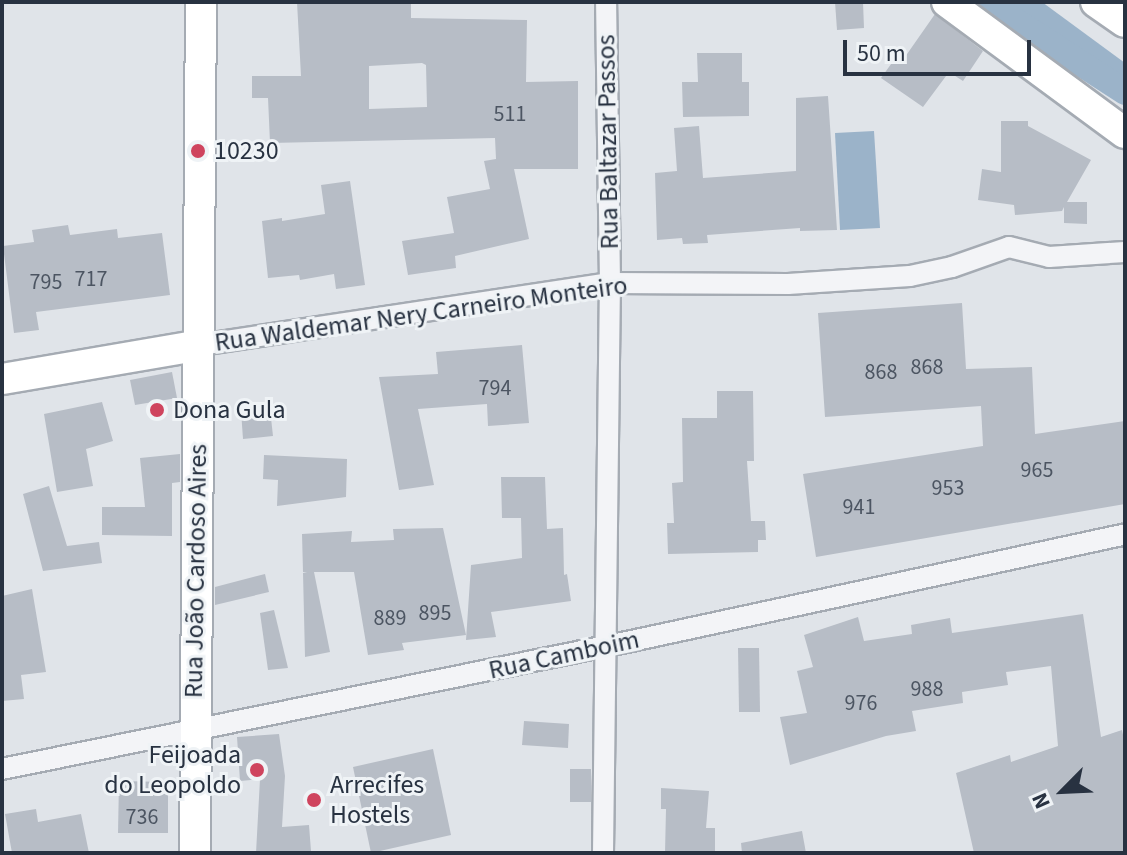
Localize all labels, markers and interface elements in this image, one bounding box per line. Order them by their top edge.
scale bar [847,24,1035,74]
street label: Rua Baltazar Passos [591,34,625,250]
text: 50 m [857,36,906,71]
house number: 511 [494,102,526,128]
place label: 10230 [214,135,279,167]
marker: 10230 [189,142,207,160]
house number: 717 [75,267,107,293]
house number: 795 [30,270,62,296]
street label: Rua Waldemar Nery Carneiro Monteiro [213,270,629,358]
house number: 868 [911,355,943,381]
house number: 868 [865,360,897,386]
house number: 794 [479,376,511,402]
place label: Dona Gula [173,394,286,426]
marker: Dona Gula [148,401,166,419]
street label: Rua João Cardoso Aires [178,444,214,698]
house number: 965 [1021,458,1053,484]
house number: 953 [932,476,964,502]
house number: 941 [843,495,875,521]
house number: 895 [419,601,451,627]
house number: 889 [374,606,406,632]
street label: Rua Camboim [486,624,642,686]
house number: 988 [911,677,943,703]
house number: 976 [845,691,877,717]
place label: Feijoada do Leopoldo [104,739,241,800]
north arrow [1023,751,1103,831]
marker: Feijoada do Leopoldo [248,761,266,779]
place label: Arrecifes Hostels [330,769,424,830]
text: N [1023,788,1059,814]
marker: Arrecifes Hostels [305,791,323,809]
house number: 736 [126,805,158,831]

